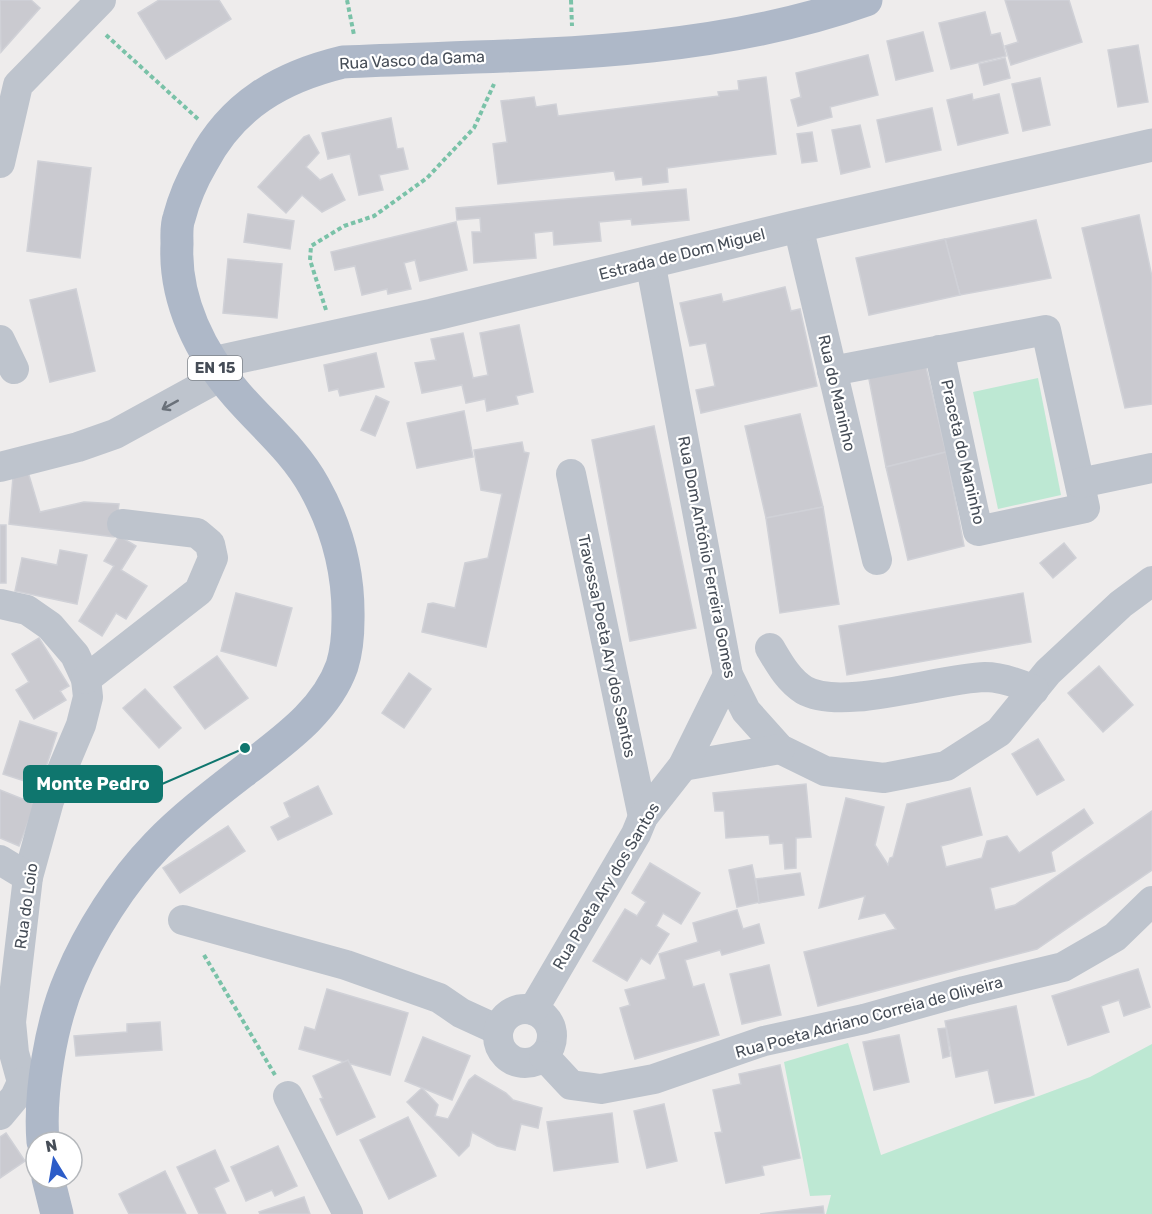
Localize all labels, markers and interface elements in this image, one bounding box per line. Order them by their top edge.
street label: Rua Vasco da Gama [339,47,485,73]
street label: Estrada de Dom Miguel [597,224,767,284]
street label: Rua do Maninho [814,333,860,453]
road number: EN 15 [188,356,242,380]
street label: Praceta do Maninho [937,378,989,526]
one-way arrow [162,400,180,411]
street label: Rua Dom António Ferreira Gomes [674,434,740,680]
street label: Travessa Poeta Ary dos Santos [574,533,640,759]
callout: Monte Pedro [24,766,162,802]
text: Monte Pedro [36,773,150,795]
street label: Rua Poeta Ary dos Santos [549,799,663,973]
street label: Rua do Loio [11,862,41,950]
street label: Rua Poeta Adriano Correia de Oliveira [733,972,1005,1062]
north arrow [24,1130,84,1190]
text: N [44,1135,59,1156]

